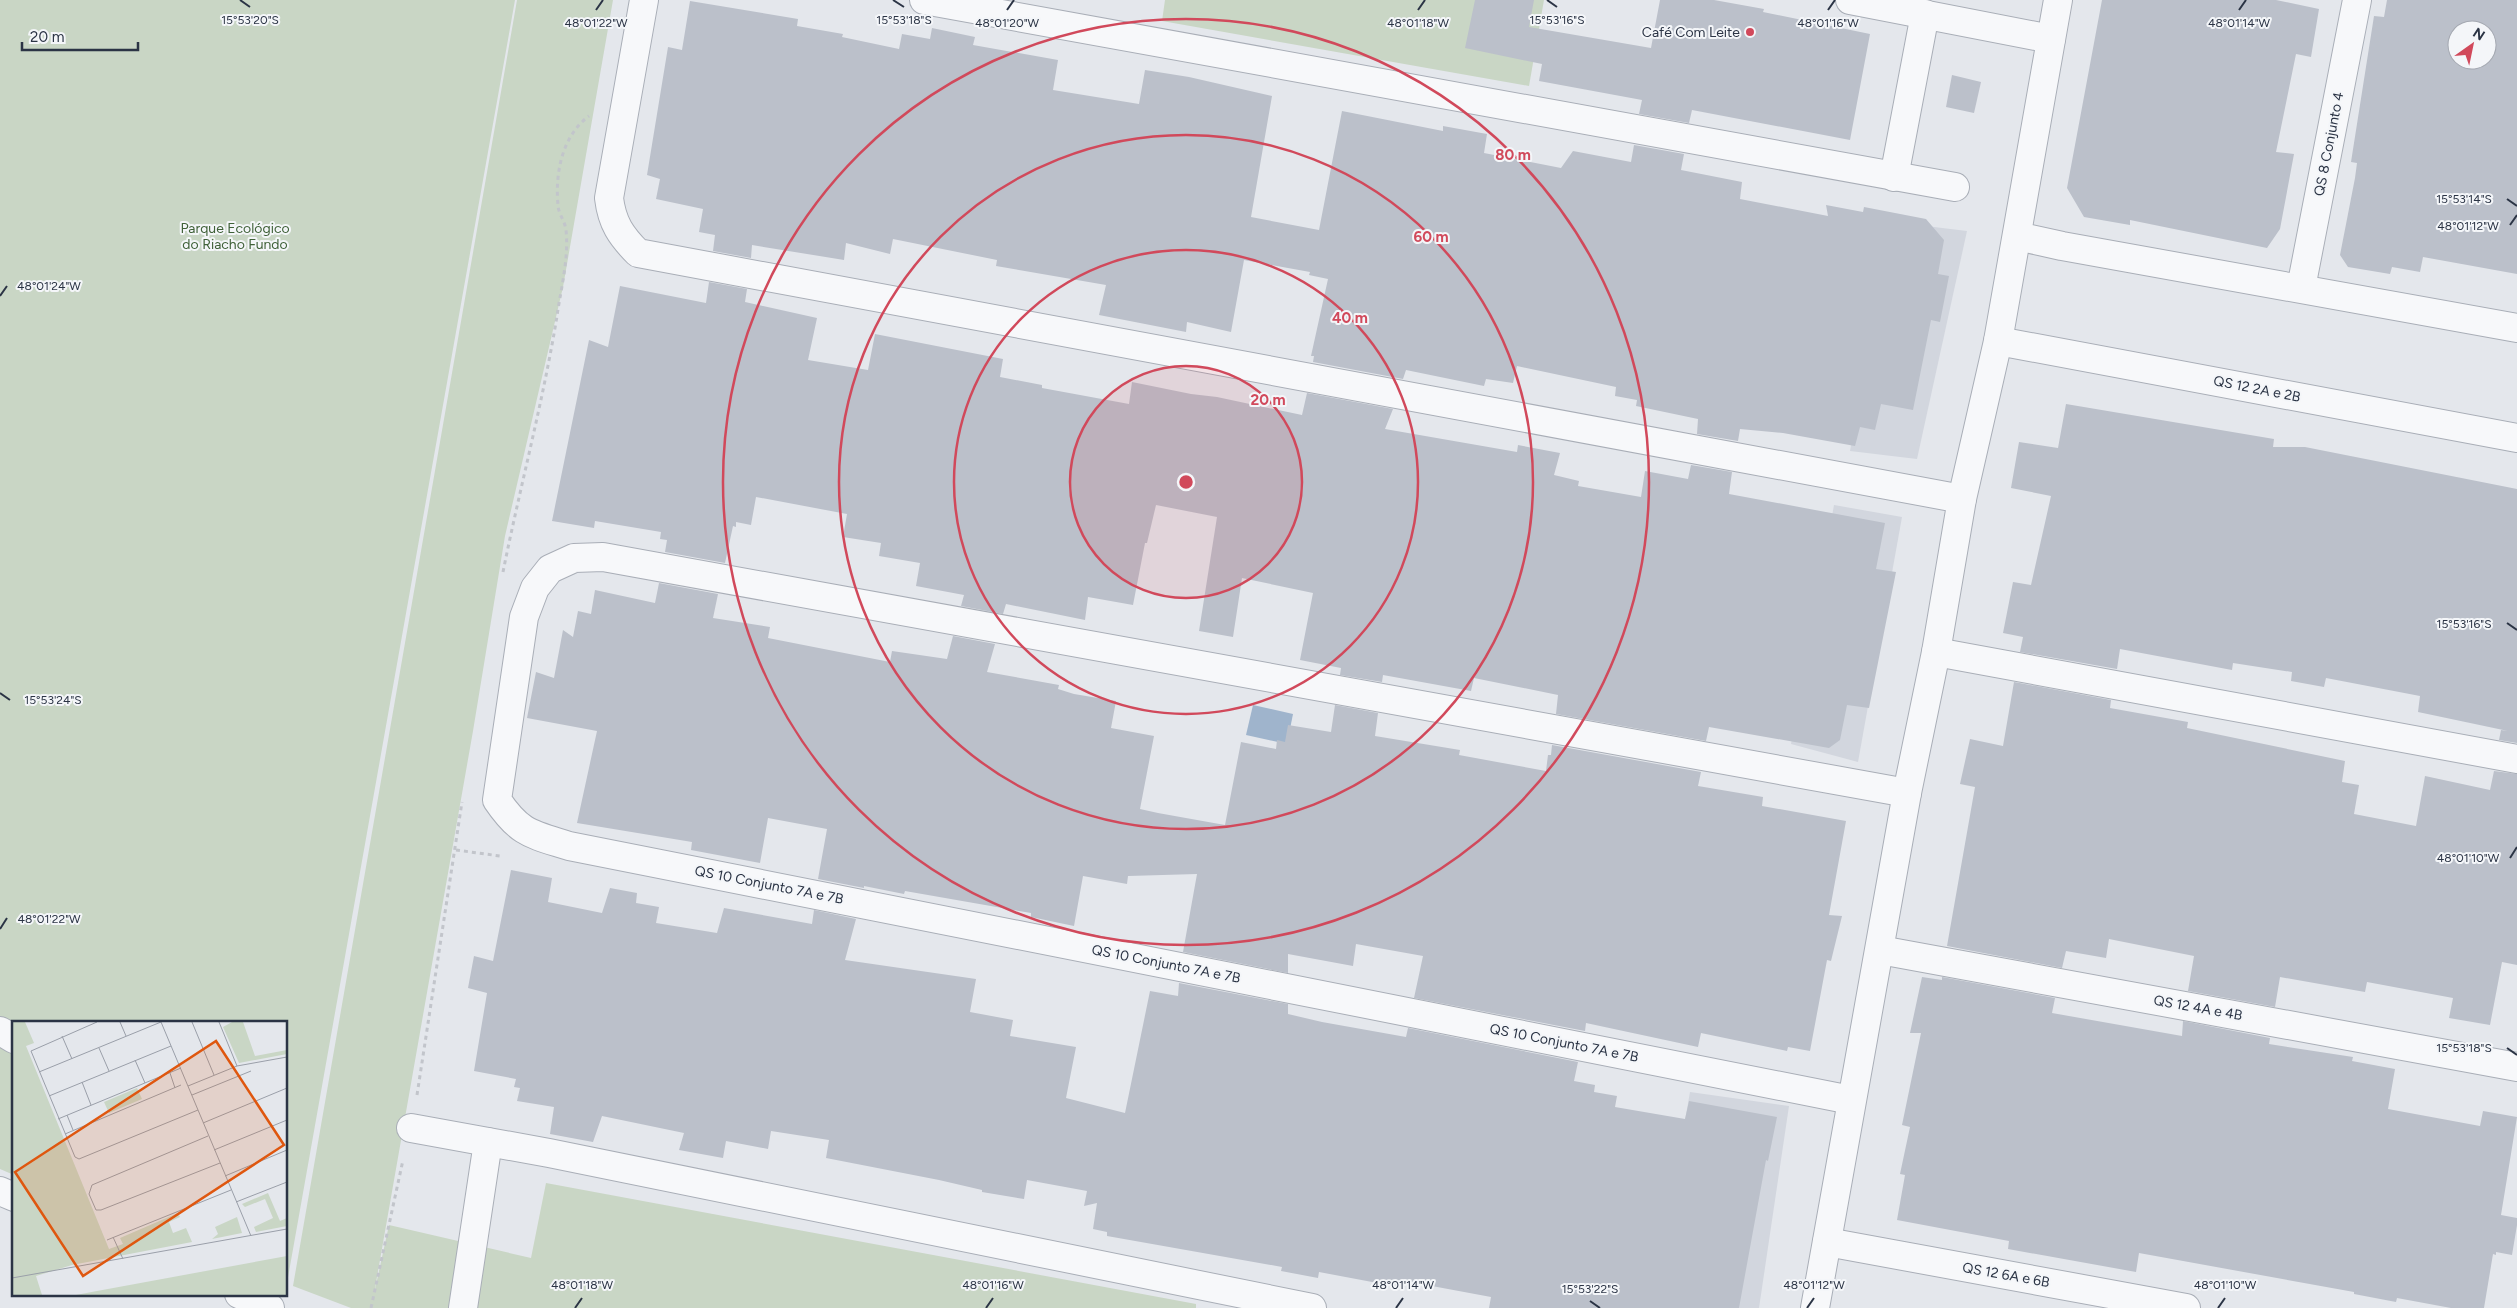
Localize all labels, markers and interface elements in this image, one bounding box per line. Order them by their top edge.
text: 15°53'20"S [221,13,279,27]
text: 15°53'18"S [876,13,932,27]
text: 15°53'16"S [1529,13,1585,27]
text: 48°01'22"W [564,16,628,30]
text: 48°01'20"W [975,16,1040,30]
text: 48°01'18"W [1387,16,1449,30]
text: 48°01'16"W [1797,16,1859,30]
text: 48°01'14"W [2208,16,2271,30]
scale bar [22,20,139,52]
north arrow [2447,20,2497,70]
place label: Café Com Leite [1642,24,1740,41]
text: N [2470,24,2488,45]
marker: Café Com Leite [1744,26,1756,38]
text: 20 m [30,28,64,46]
street label: QS 8 Conjunto 4 [2311,90,2348,198]
text: 80 m [1495,146,1531,164]
text: 15°53'14"S [2436,192,2492,206]
text: 48°01'12"W [2437,219,2499,233]
park label: Parque Ecológico do Riacho Fundo [180,220,290,253]
text: 60 m [1413,228,1449,246]
text: 48°01'24"W [17,279,81,293]
text: 40 m [1332,309,1368,327]
street label: QS 12 2A e 2B [2212,372,2302,406]
text: 20 m [1250,391,1286,409]
centre of rings [1177,473,1195,491]
text: 15°53'16"S [2436,617,2492,631]
text: 15°53'24"S [24,693,82,707]
text: 48°01'10"W [2437,851,2500,865]
street label: QS 10 Conjunto 7A e 7B [693,862,845,908]
text: 48°01'22"W [17,912,81,926]
street label: QS 10 Conjunto 7A e 7B [1090,941,1242,987]
street label: QS 12 4A e 4B [2152,992,2244,1024]
street label: QS 10 Conjunto 7A e 7B [1488,1020,1640,1066]
inset map [12,1021,288,1296]
text: 15°53'18"S [2436,1041,2492,1055]
street label: QS 12 6A e 6B [1961,1259,2051,1291]
text: 48°01'18"W [551,1278,613,1292]
text: 48°01'16"W [962,1278,1024,1292]
text: 48°01'14"W [1372,1278,1435,1292]
text: 48°01'12"W [1783,1278,1845,1292]
text: 48°01'10"W [2194,1278,2257,1292]
text: 15°53'22"S [1562,1282,1618,1296]

